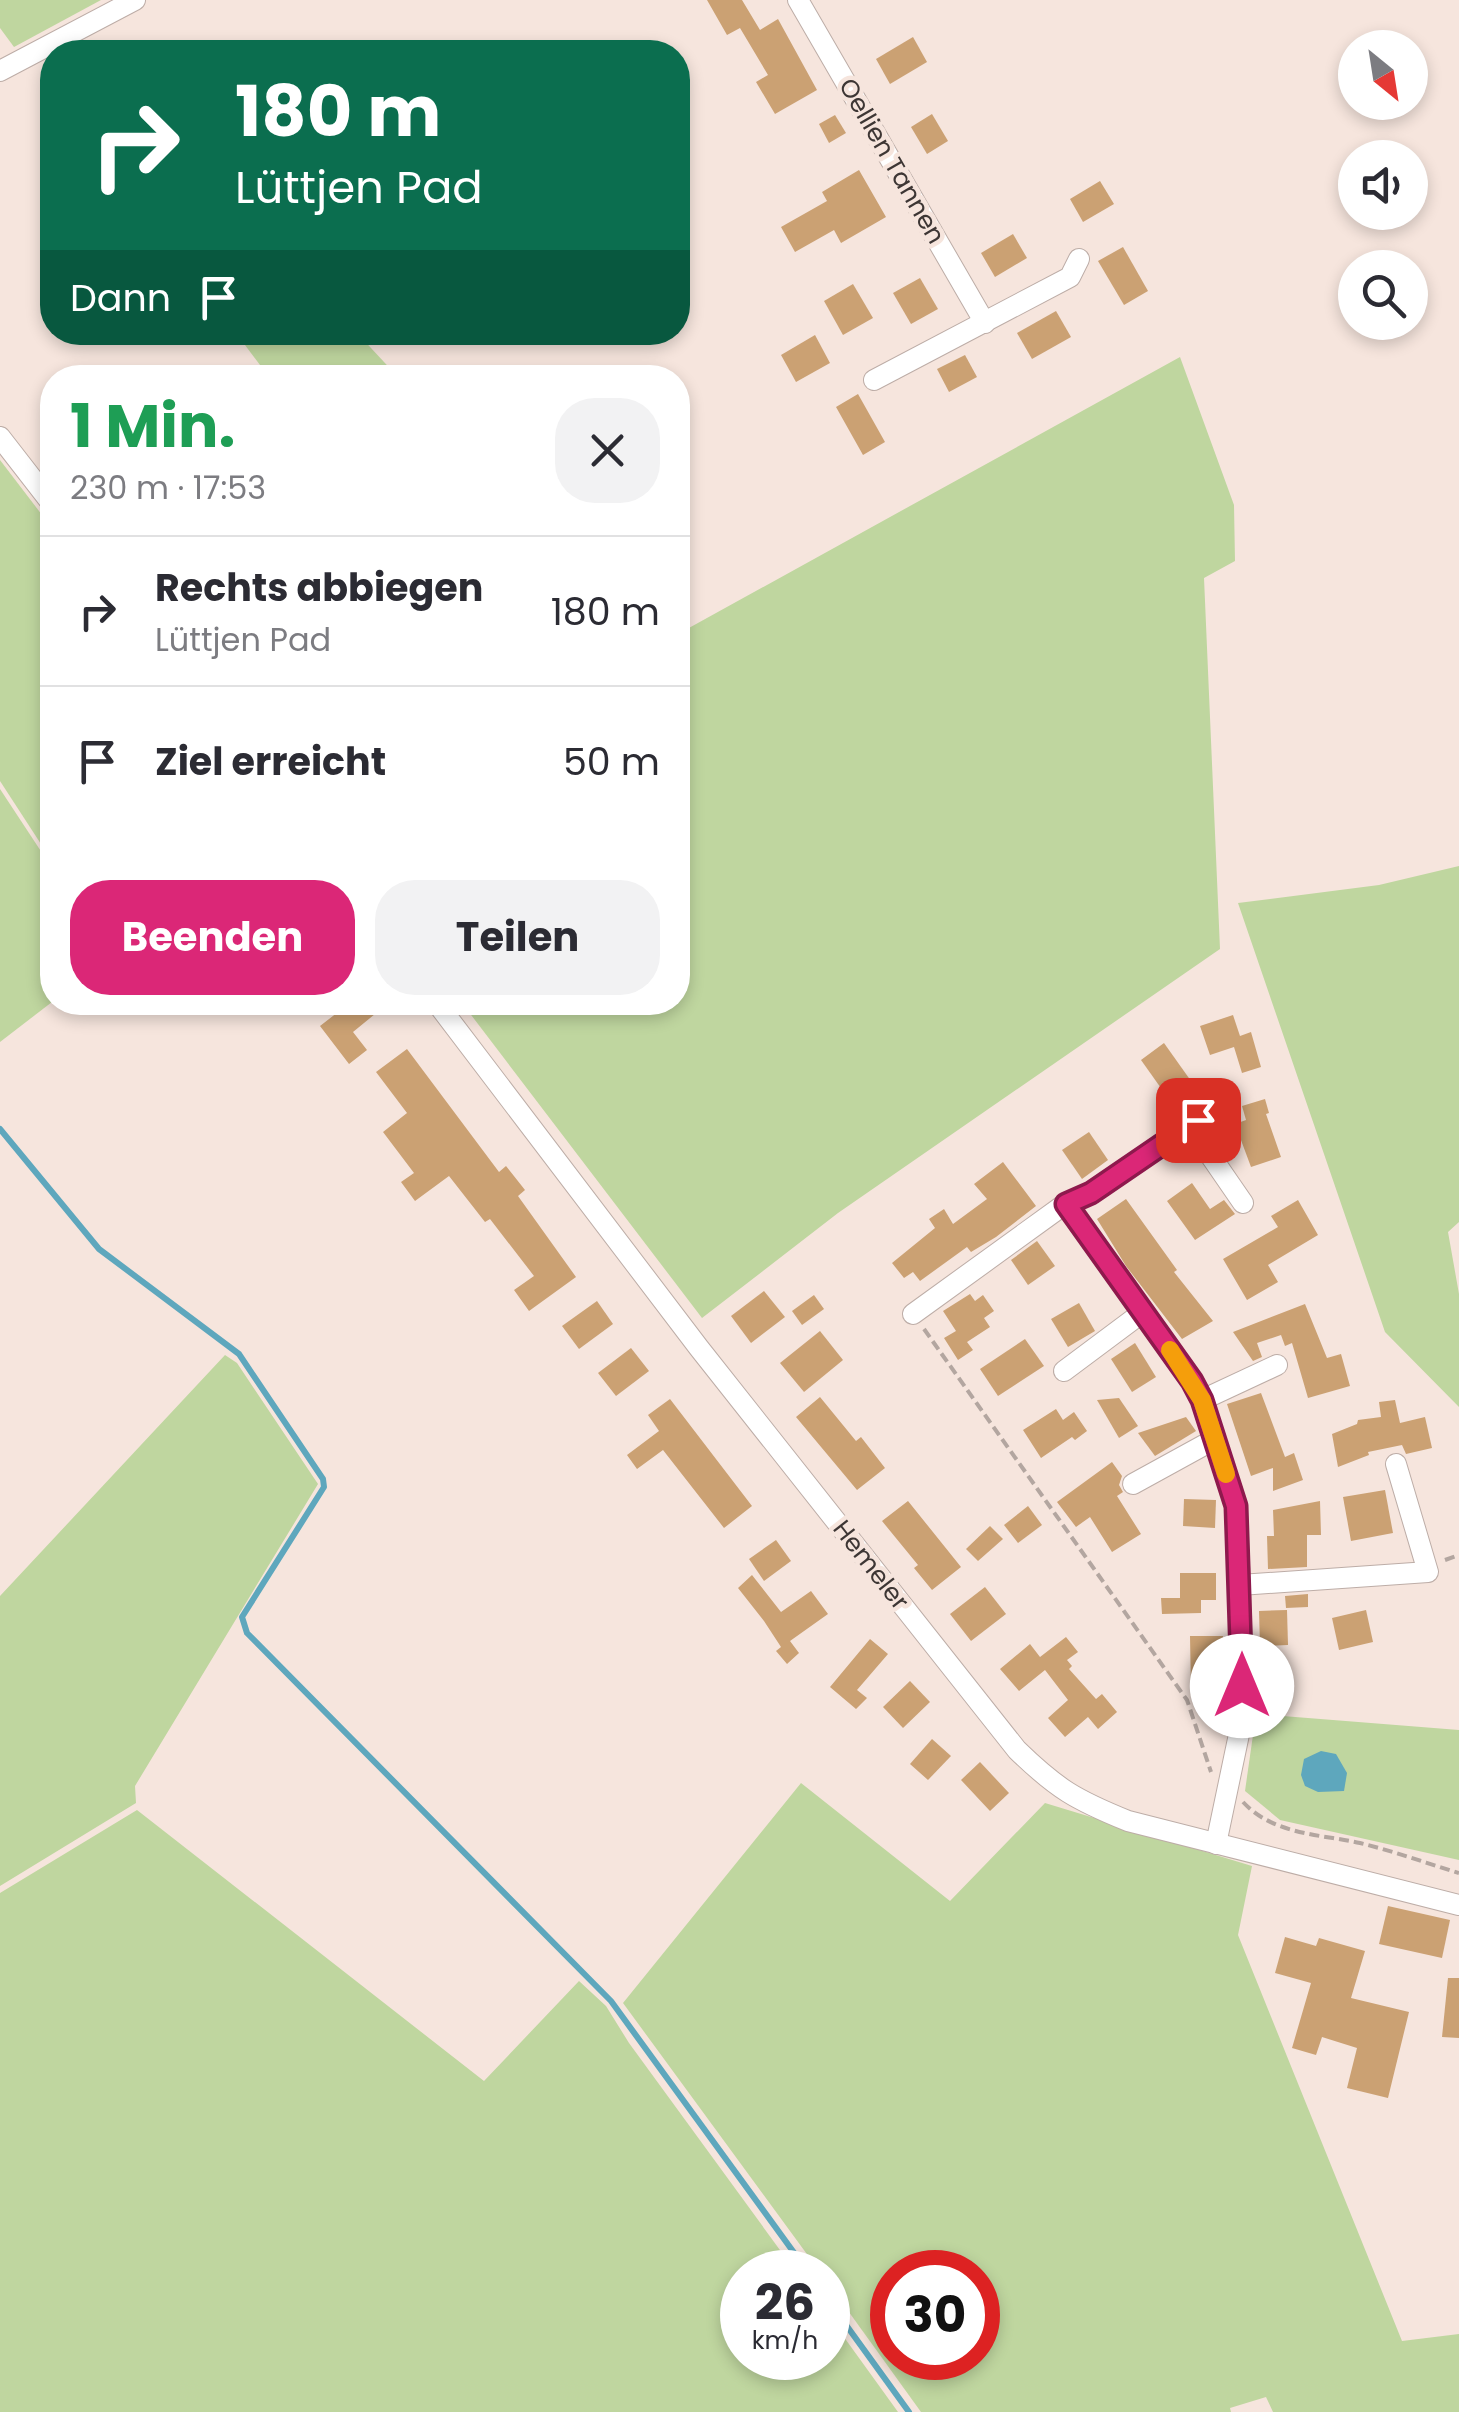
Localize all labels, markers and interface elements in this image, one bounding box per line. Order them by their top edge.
north arrow [1338,30,1428,120]
map controls [1338,30,1428,340]
text: 180 m [235,62,441,161]
street label: Oellien Tannen [830,72,954,250]
icon: right [70,80,200,210]
button: sound [1338,140,1428,230]
text: Lüttjen Pad [235,156,483,219]
button: search [1338,250,1428,340]
icon: arrive [191,270,246,325]
text: Dann [70,271,171,324]
text: 1 Min. [70,384,235,468]
button: close [555,398,660,503]
text: 230 m · 17:53 [70,465,266,510]
text: Rechts abbiegen [155,561,483,614]
icon: right [70,584,125,639]
text: 180 m [551,585,660,638]
text: Lüttjen Pad [155,617,331,662]
icon: arrive [70,734,125,789]
text: Ziel erreicht [155,735,386,788]
text: 50 m [563,735,660,788]
button: Beenden [70,880,355,995]
button: Teilen [375,880,660,995]
pin [1156,1078,1241,1163]
icon: arrive [1171,1093,1226,1148]
street label: Hemeler [825,1513,917,1617]
position arrow [1190,1634,1294,1738]
speed limit sign: 30 [870,2250,1000,2380]
text: 26 [755,2267,815,2338]
text: km/h [752,2323,818,2358]

